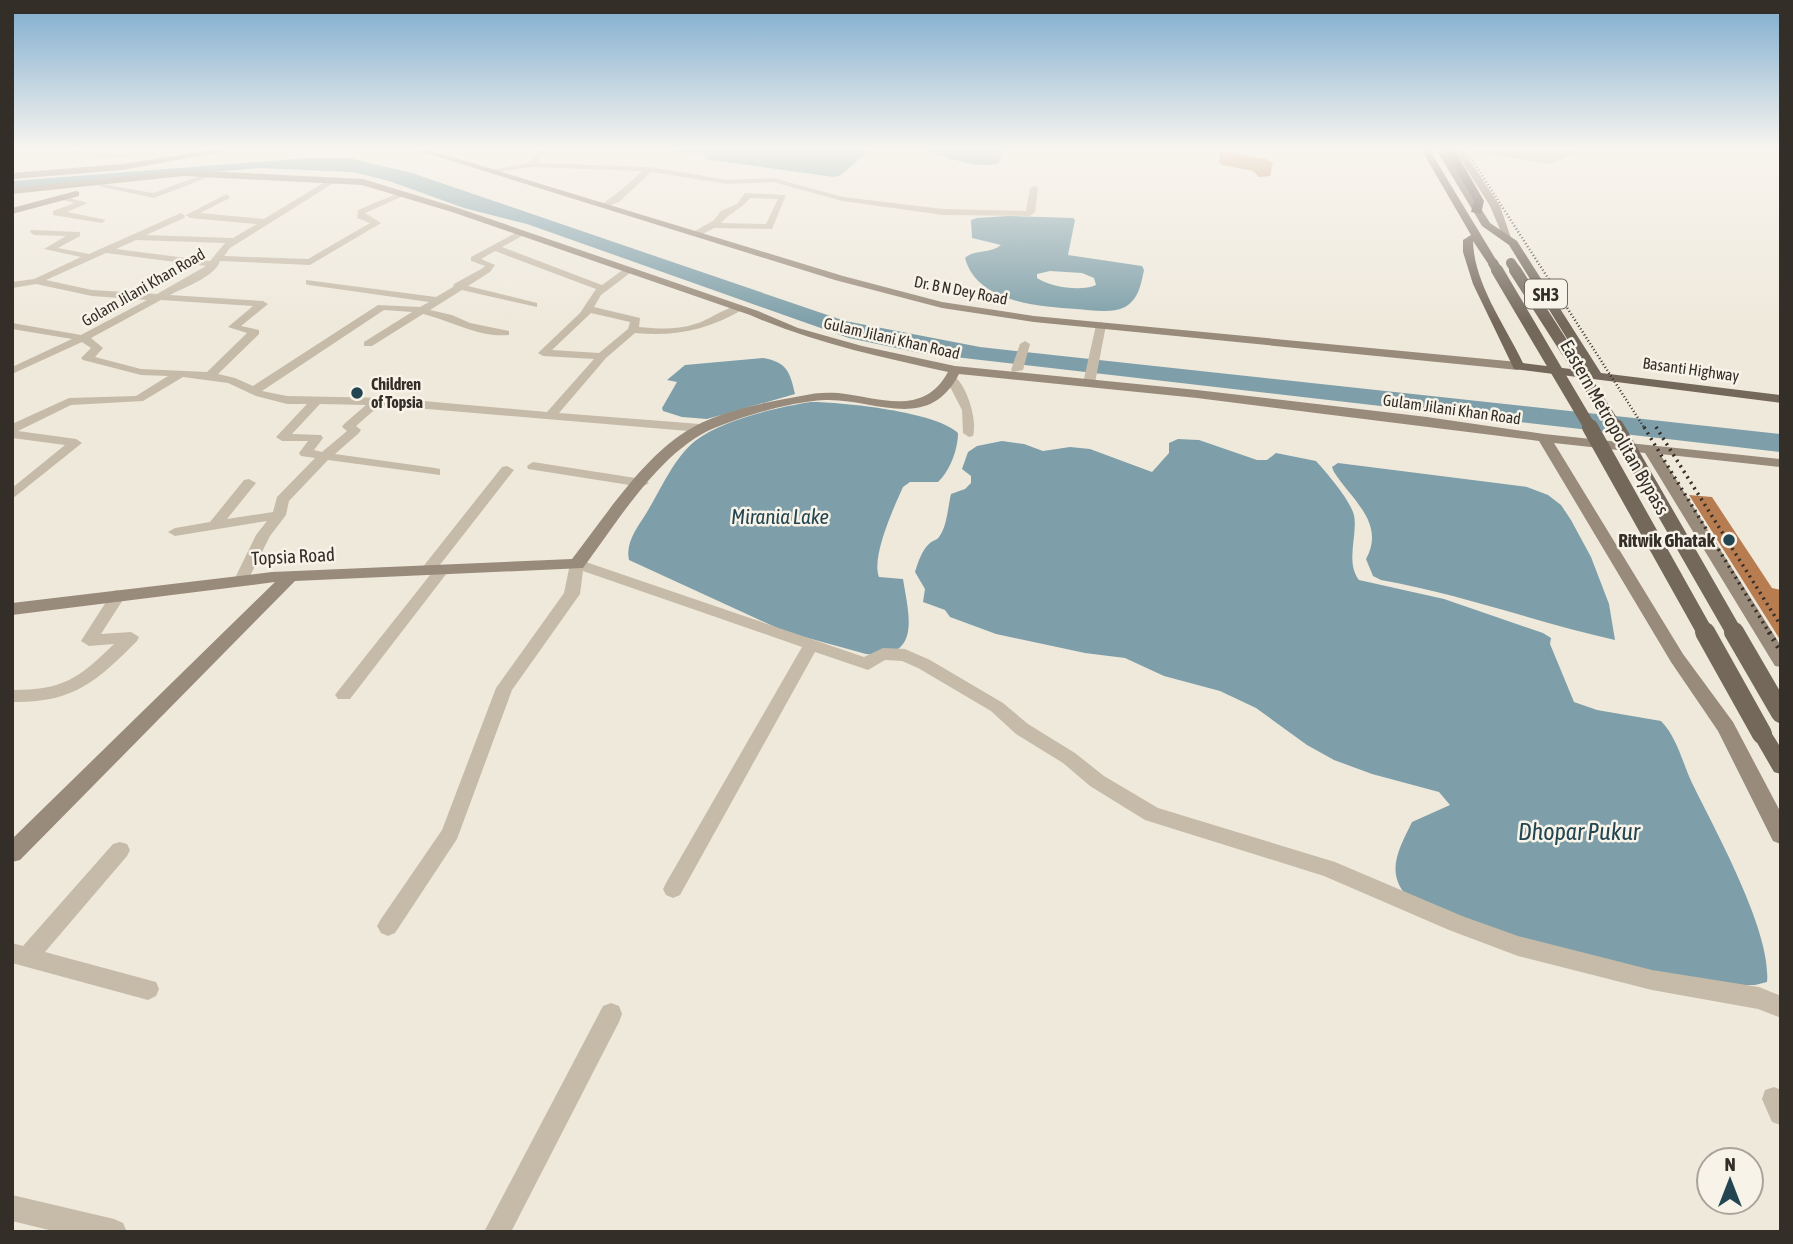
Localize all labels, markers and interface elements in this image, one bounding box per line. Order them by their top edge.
street label: Golam Jilani Khan Road [78,244,208,330]
street label: Dr. B N Dey Road [913,272,1009,309]
road number: SH3 [1525,280,1567,308]
street label: Gulam Jilani Khan Road [822,314,962,362]
street label: Eastern Metropolitan Bypass [1556,336,1674,518]
street label: Basanti Highway [1641,353,1741,386]
place label: Children of Topsia [371,375,423,411]
marker: Children of Topsia [349,385,365,401]
street label: Gulam Jilani Khan Road [1382,390,1522,428]
water label: Mirania Lake [731,504,829,528]
place label: Ritwik Ghatak [1618,529,1716,551]
marker: Ritwik Ghatak [1721,532,1737,548]
street label: Topsia Road [251,543,335,569]
water label: Dhopar Pukur [1518,818,1641,845]
north arrow [1695,1146,1765,1216]
text: N [1724,1153,1736,1175]

